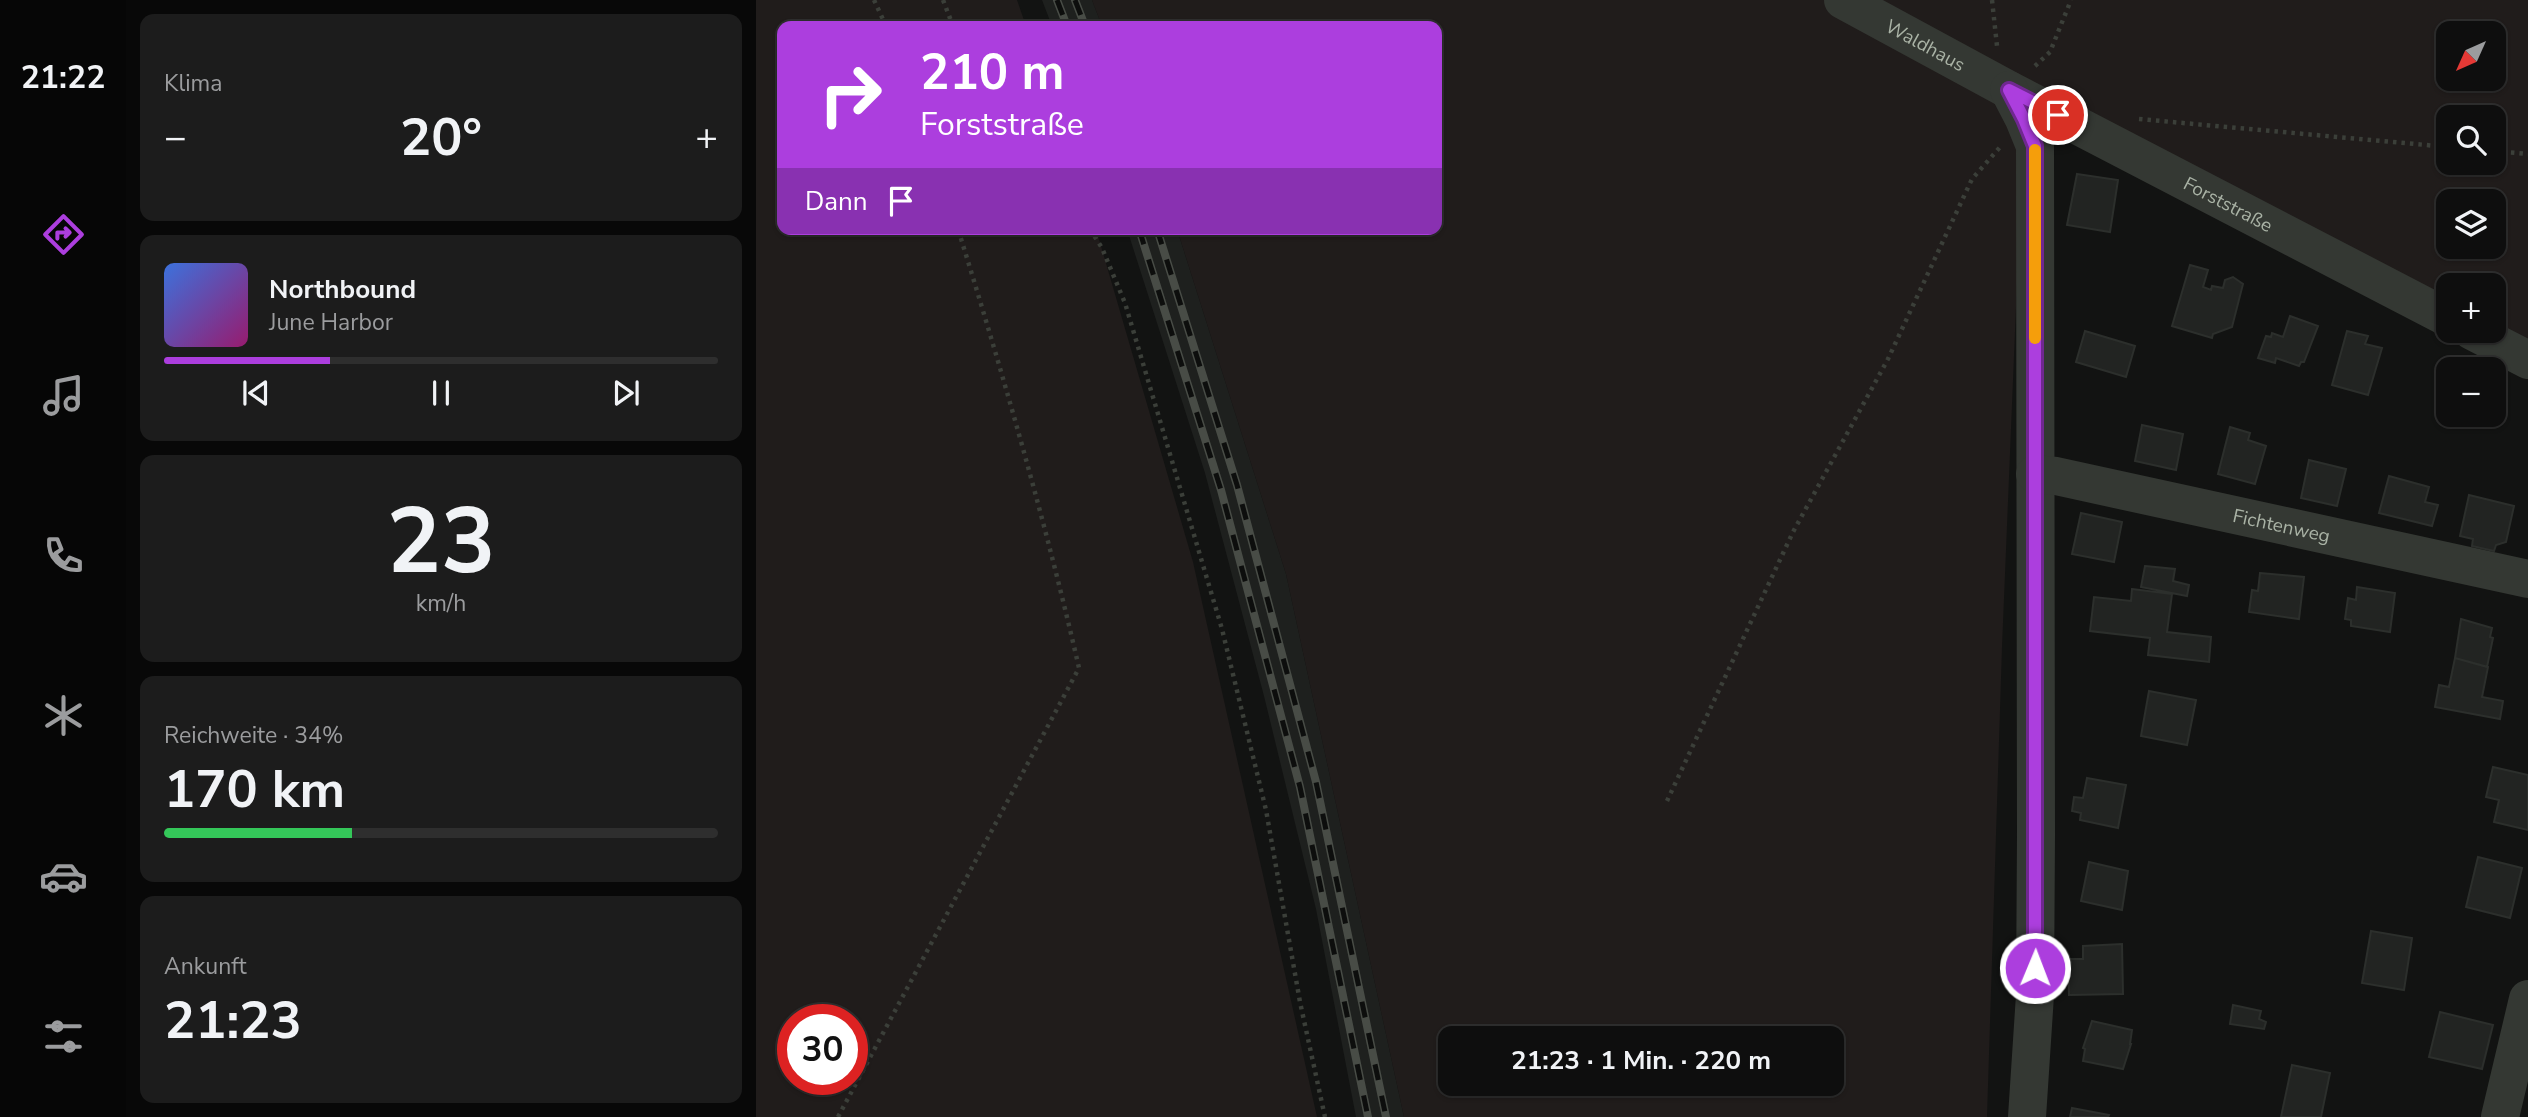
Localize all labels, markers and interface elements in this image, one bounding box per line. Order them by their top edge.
street label: Waldhaus [1881,13,1970,78]
north arrow [2436,21,2506,91]
map controls [2436,21,2506,427]
text: 210 m [920,39,1064,106]
icon: right [805,49,896,140]
text: 21:22 [21,56,105,99]
text: Klima [164,68,222,99]
pin [2028,85,2088,145]
icon: arrive [2039,96,2077,134]
text: 20° [400,102,482,173]
text: Forststraße [920,103,1084,146]
button: search [2436,105,2506,175]
text: − [164,112,187,163]
text: + [695,112,718,163]
street label: Forststraße [2179,171,2277,239]
icon: arrive [882,182,920,220]
text: Dann [805,184,868,219]
button: layers [2436,189,2506,259]
icon: directions [39,210,88,259]
text: Northbound [269,272,416,307]
button: + [2436,273,2506,343]
text: June Harbor [269,307,393,338]
button: − [2436,357,2506,427]
icon: music [39,371,88,420]
icon: previous [237,374,275,412]
icon: pause [422,374,460,412]
icon: next [607,374,645,412]
text: 23 [386,480,496,604]
street label: Fichtenweg [2230,503,2332,549]
icon: phone [39,531,88,580]
text: km/h [416,588,466,619]
icon: climate [39,691,88,740]
text: Reichweite · 34% [164,720,343,751]
text: 170 km [164,754,345,825]
icon: car [39,852,88,901]
position arrow [1998,931,2072,1005]
text: Ankunft [164,951,246,982]
text: 21:23 [164,985,302,1056]
speed limit sign: 30 [777,1004,868,1095]
icon: filters [39,1012,88,1061]
text: 21:23 · 1 Min. · 220 m [1511,1043,1771,1078]

